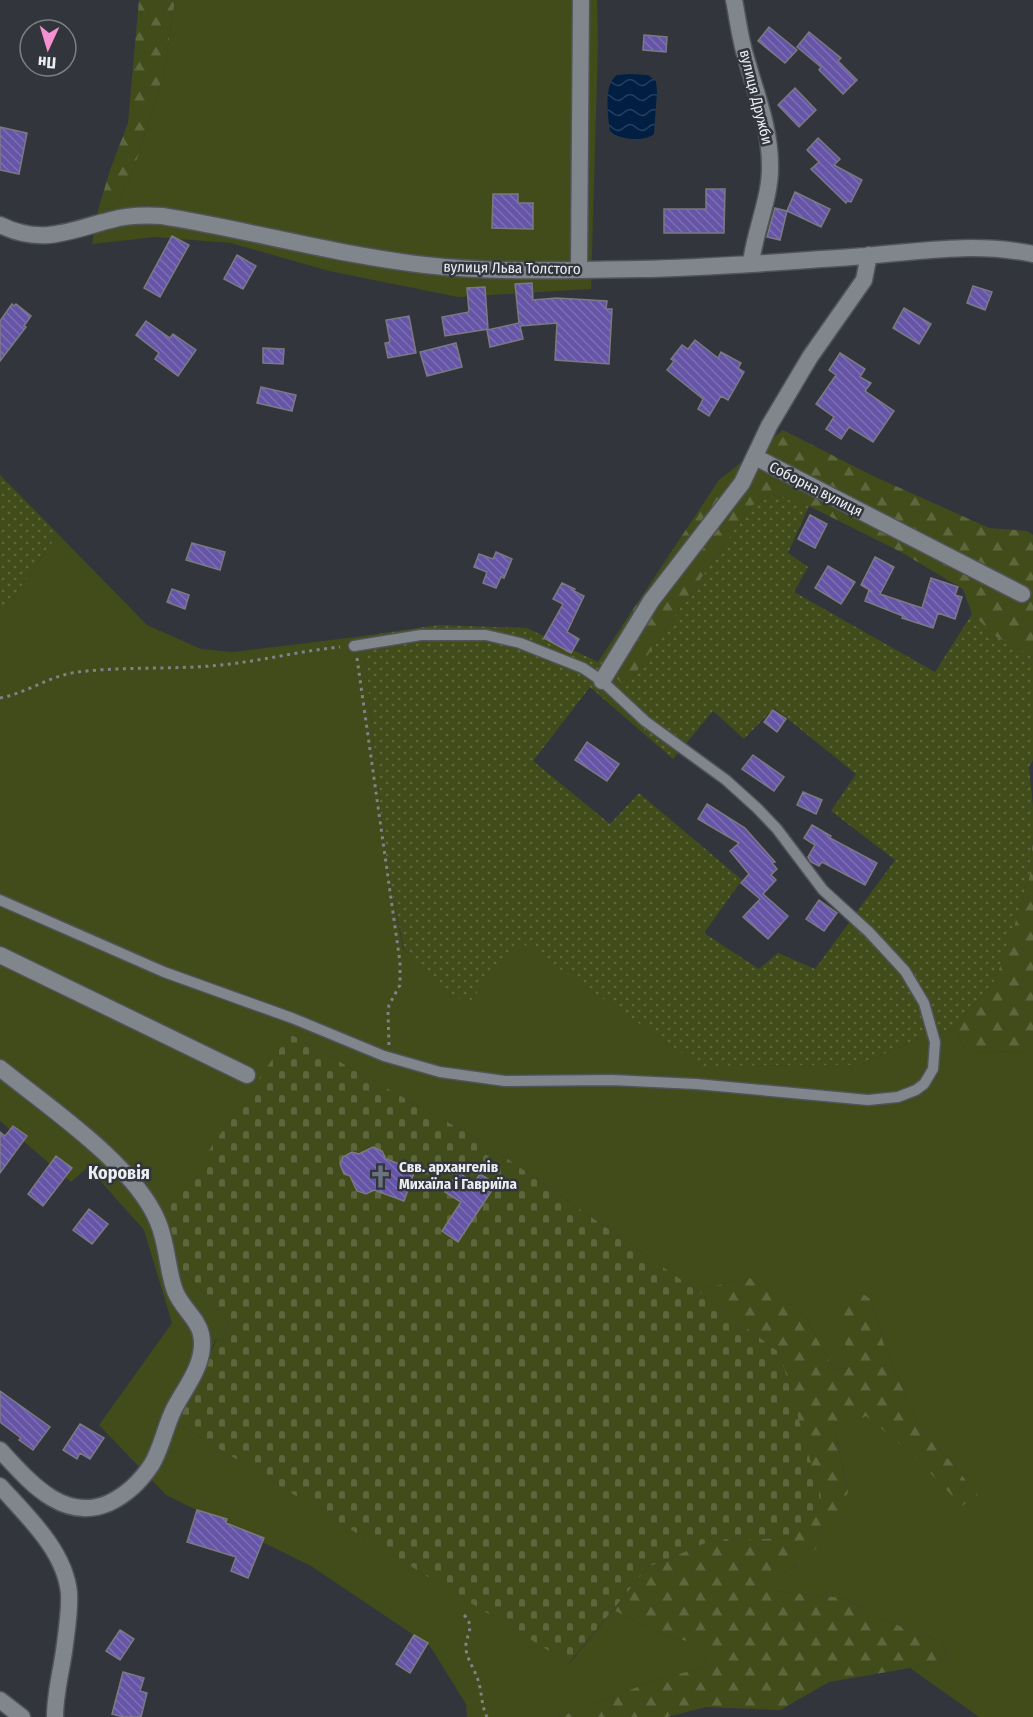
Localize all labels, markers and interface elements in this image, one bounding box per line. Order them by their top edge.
north arrow [18,18,78,78]
street label: вулиця Дружби [736,48,776,146]
text: Пн [37,52,57,73]
street label: вулиця Льва Толстого [443,258,581,278]
street label: Соборна вулиця [766,458,866,520]
place label: Свв. архангелів Михаїла і Гавриїла [399,1158,518,1193]
district label: Коровія [88,1162,150,1184]
church icon: Свв. архангелів Михаїла і Гавриїла [368,1163,394,1189]

